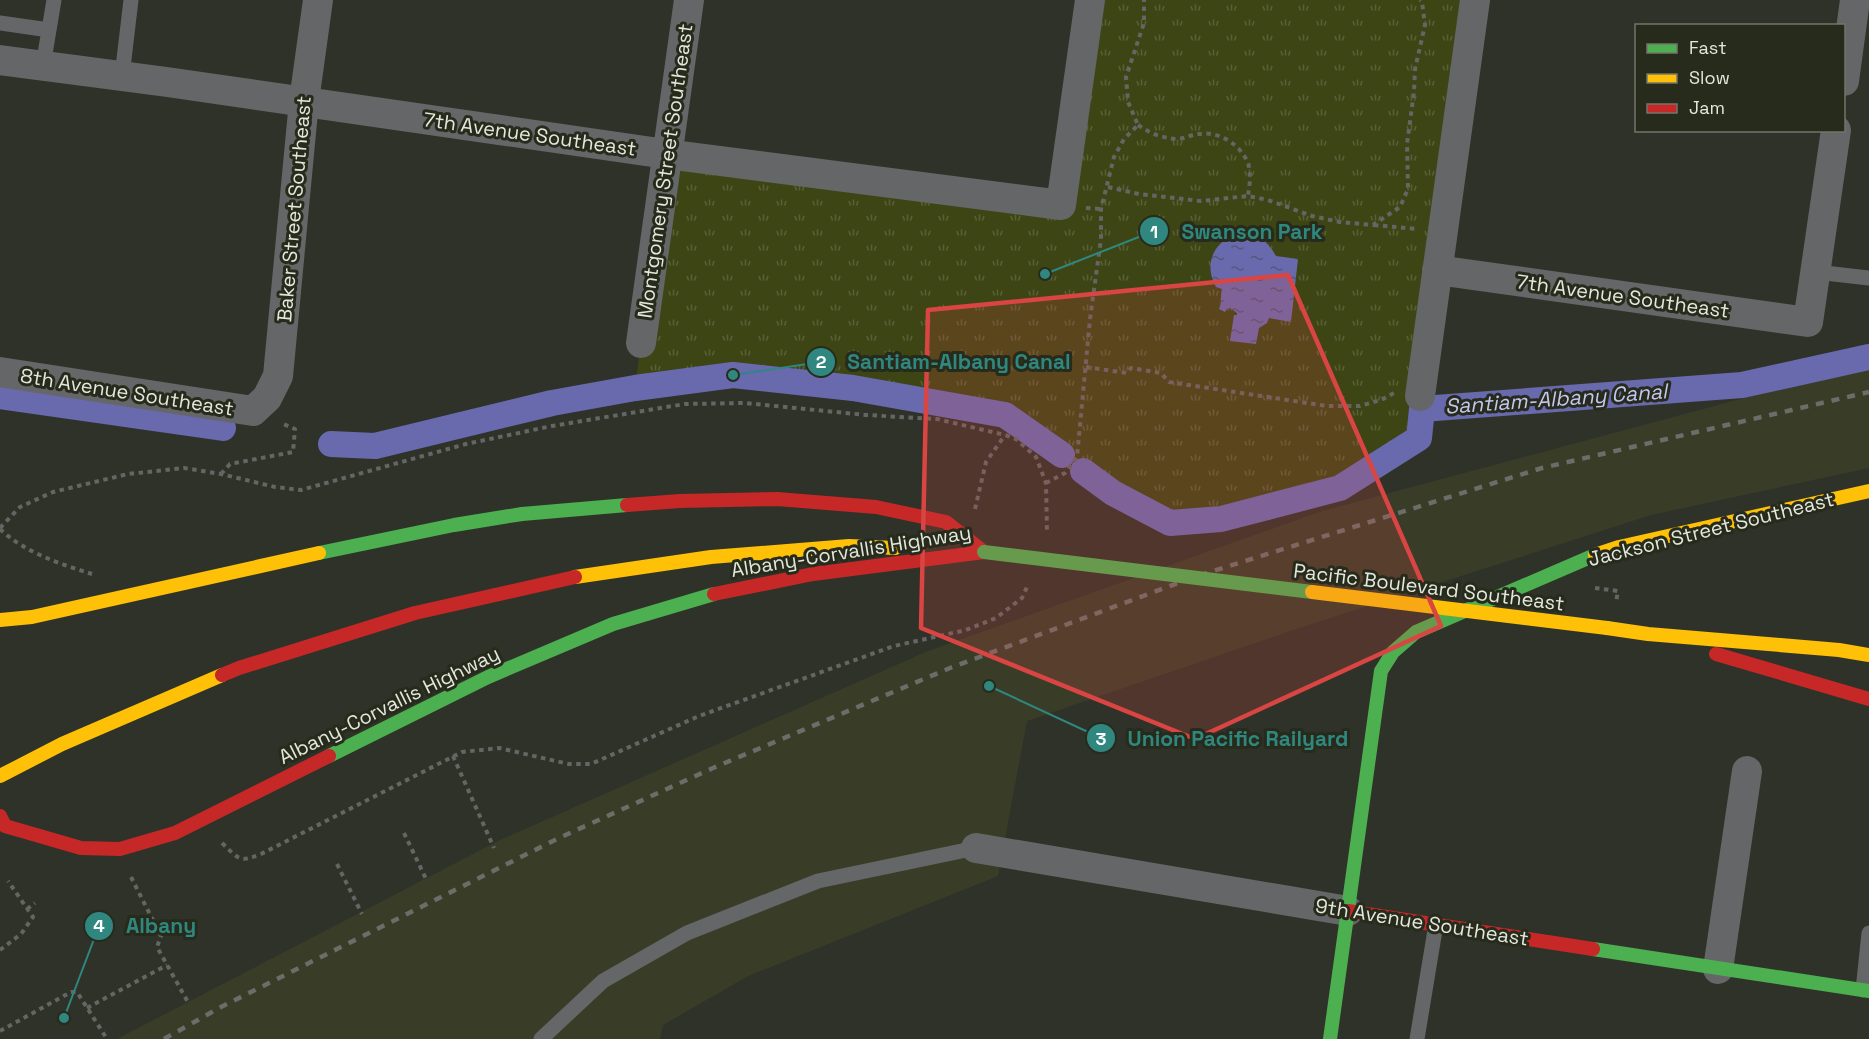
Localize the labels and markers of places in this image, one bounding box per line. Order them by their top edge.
callout: Swanson Park [1139,212,1334,251]
callout: Santiam-Albany Canal [806,342,1083,381]
callout: Union Pacific Railyard [1086,719,1361,758]
callout: Albany [84,906,208,945]

